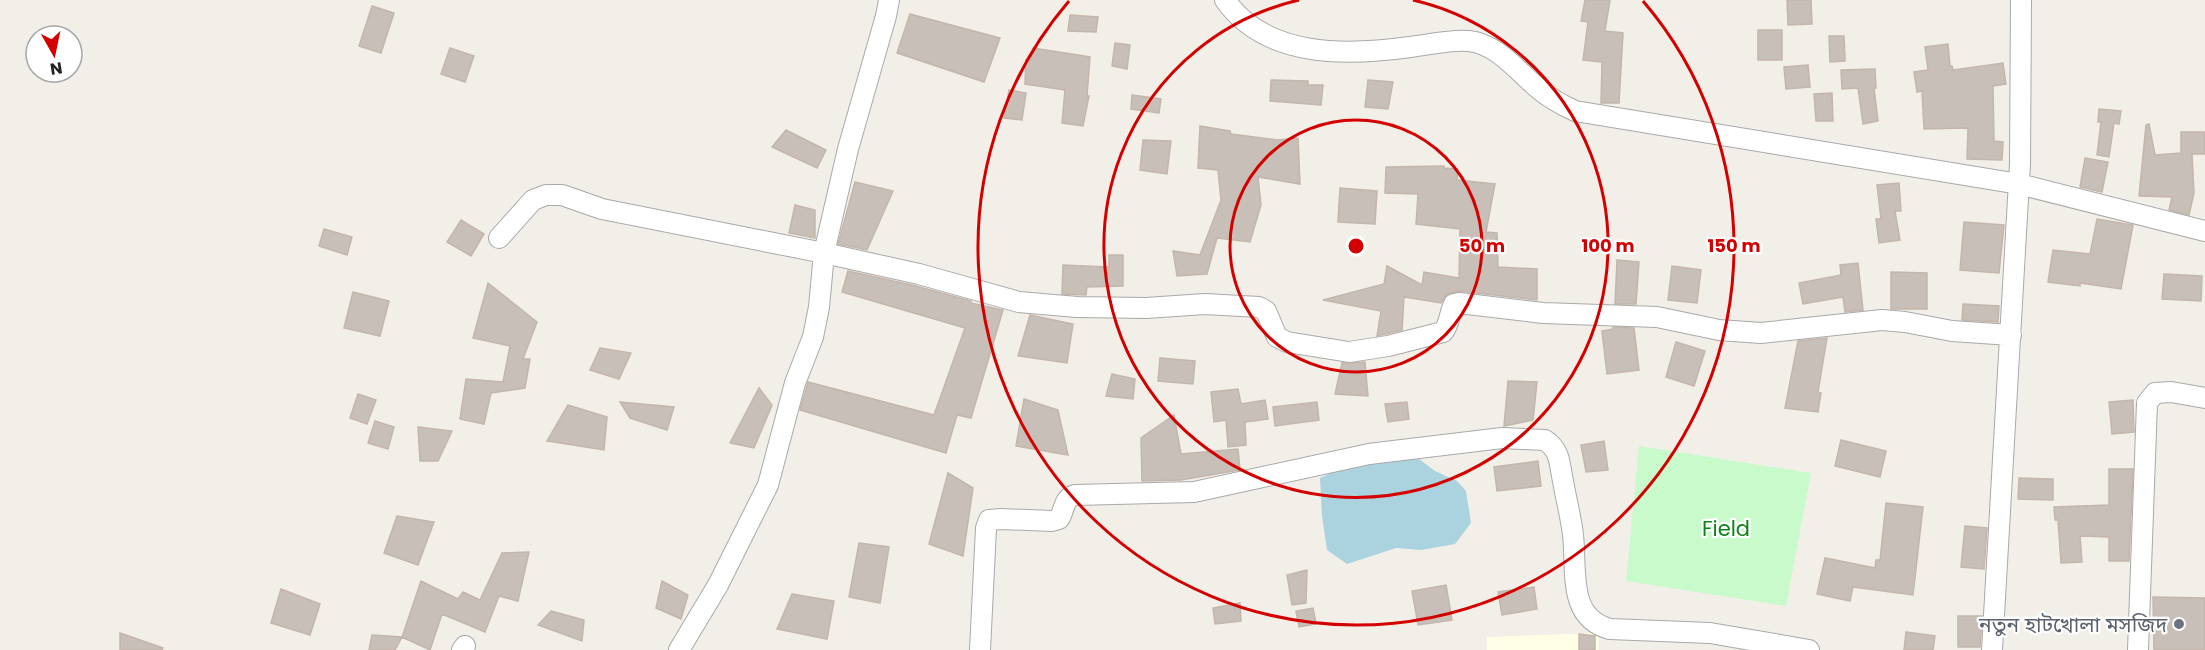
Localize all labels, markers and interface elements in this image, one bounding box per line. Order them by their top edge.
north arrow [24,24,84,84]
text: N [49,56,64,81]
text: 50 m [1459,233,1505,258]
text: 100 m [1581,233,1635,258]
text: 150 m [1707,233,1761,258]
centre of rings [1346,236,1366,256]
park label: Field [1702,514,1750,543]
place label: নতুন হাটখোলা মসজিদ [1978,610,2167,639]
marker: নতুন হাটখোলা মসজিদ [2172,617,2186,631]

